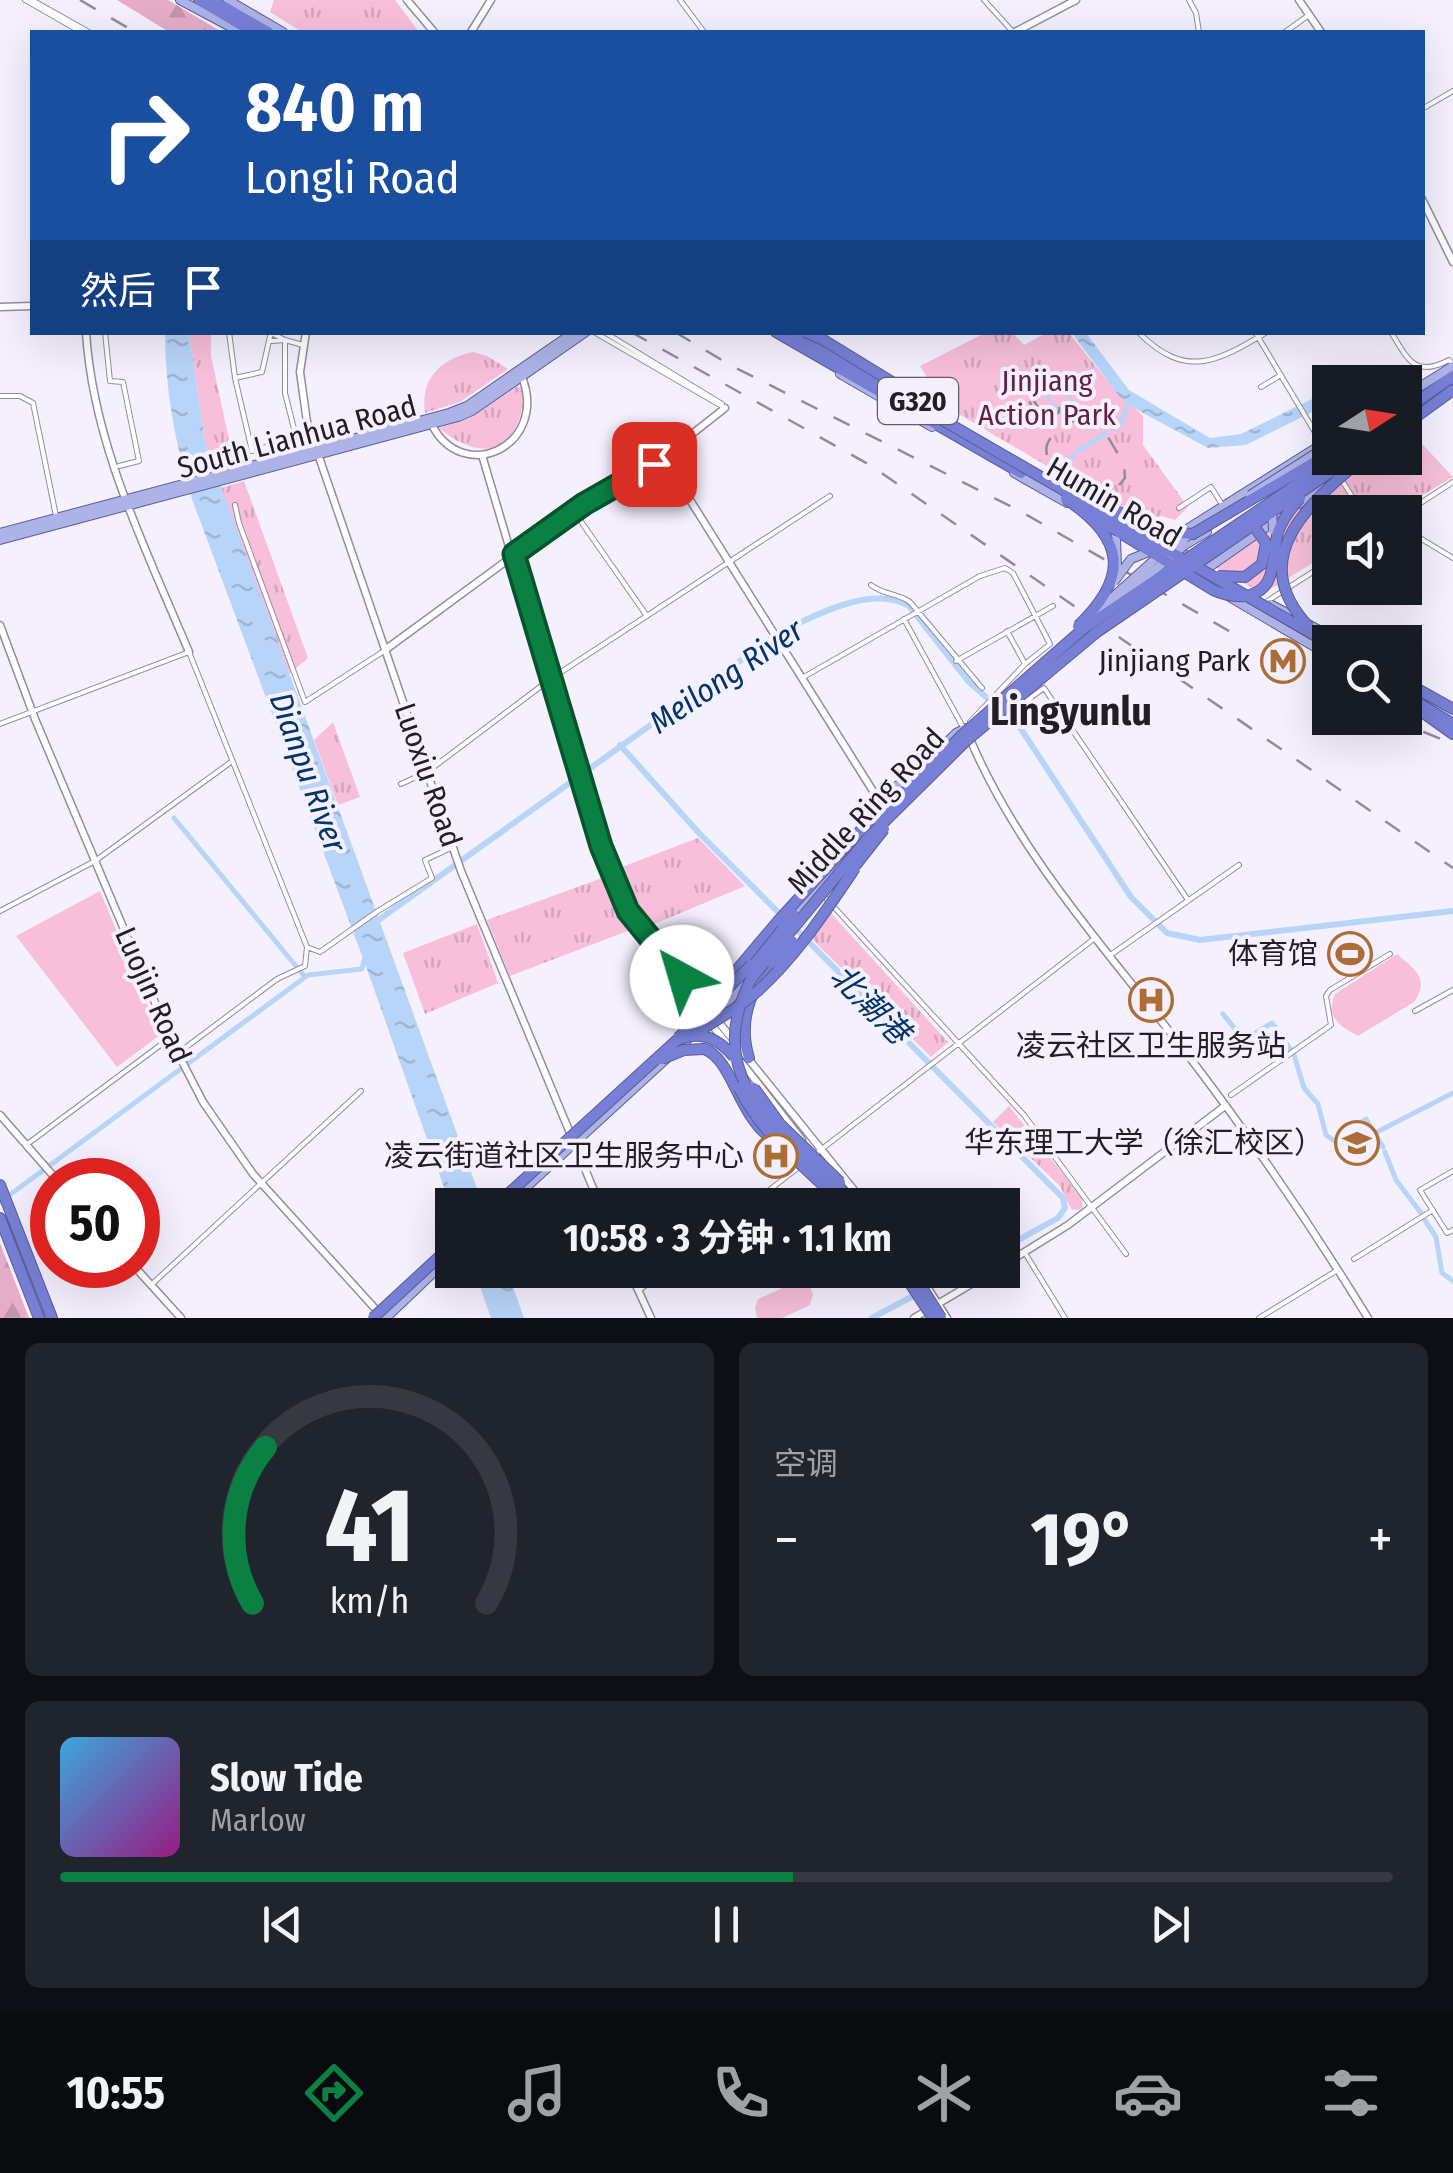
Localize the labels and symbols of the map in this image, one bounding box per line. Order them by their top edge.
park label: Jinjiang Action Park [978,363,1116,433]
north arrow [1312,365,1422,475]
road number: G320 [878,378,958,424]
street label: South Lianhua Road [174,388,420,486]
pin [612,422,697,507]
street label: Humin Road [1040,449,1188,555]
water label: Meilong River [642,610,811,741]
metro station icon: Jinjiang Park [1260,638,1306,684]
place label: Jinjiang Park [1098,643,1250,679]
water label: Dianpu River [262,687,355,858]
district label: Lingyunlu [990,688,1152,736]
street label: Luoxiu Road [387,698,469,852]
street label: Middle Ring Road [780,721,952,901]
street label: Luojin Road [107,922,199,1068]
position arrow [630,925,734,1029]
sports icon: 体育馆 [1327,931,1373,977]
place label: 体育馆 [1228,936,1318,972]
water label: 北潮港 [823,957,920,1054]
hospital icon: 凌云社区卫生服务站 [1128,977,1174,1023]
place label: 凌云社区卫生服务站 [1016,1028,1286,1064]
school or university icon: 华东理工大学（徐汇校区） [1334,1120,1380,1166]
place label: 华东理工大学（徐汇校区） [964,1125,1324,1161]
hospital icon: 凌云街道社区卫生服务中心 [753,1133,799,1179]
place label: 凌云街道社区卫生服务中心 [384,1138,744,1174]
speed limit sign: 50 [30,1158,160,1288]

